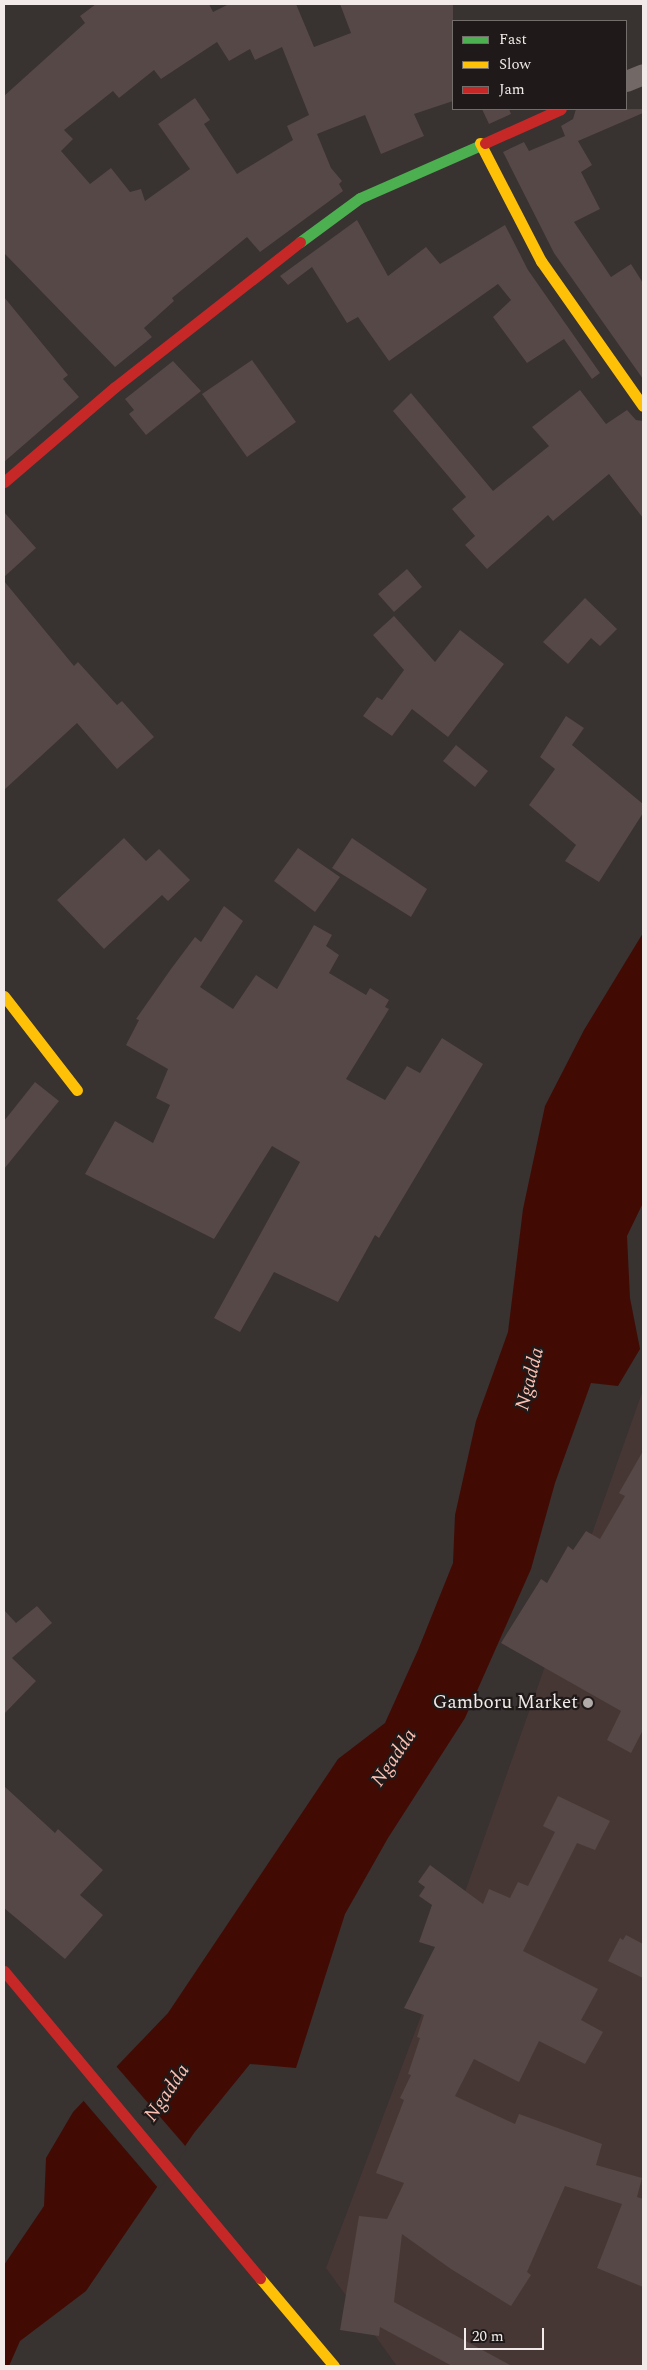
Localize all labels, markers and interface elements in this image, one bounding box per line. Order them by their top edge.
legend [452,20,627,110]
text: Fast [499,28,527,51]
text: Slow [499,53,531,76]
text: Jam [499,78,525,101]
water label: Ngadda [511,1345,549,1413]
place label: Gamboru Market [433,1692,578,1714]
marker: Gamboru Market [582,1697,594,1709]
water label: Ngadda [366,1725,422,1791]
water label: Ngadda [139,2060,195,2126]
scale bar [467,2318,547,2350]
text: 20 m [472,2325,504,2348]

